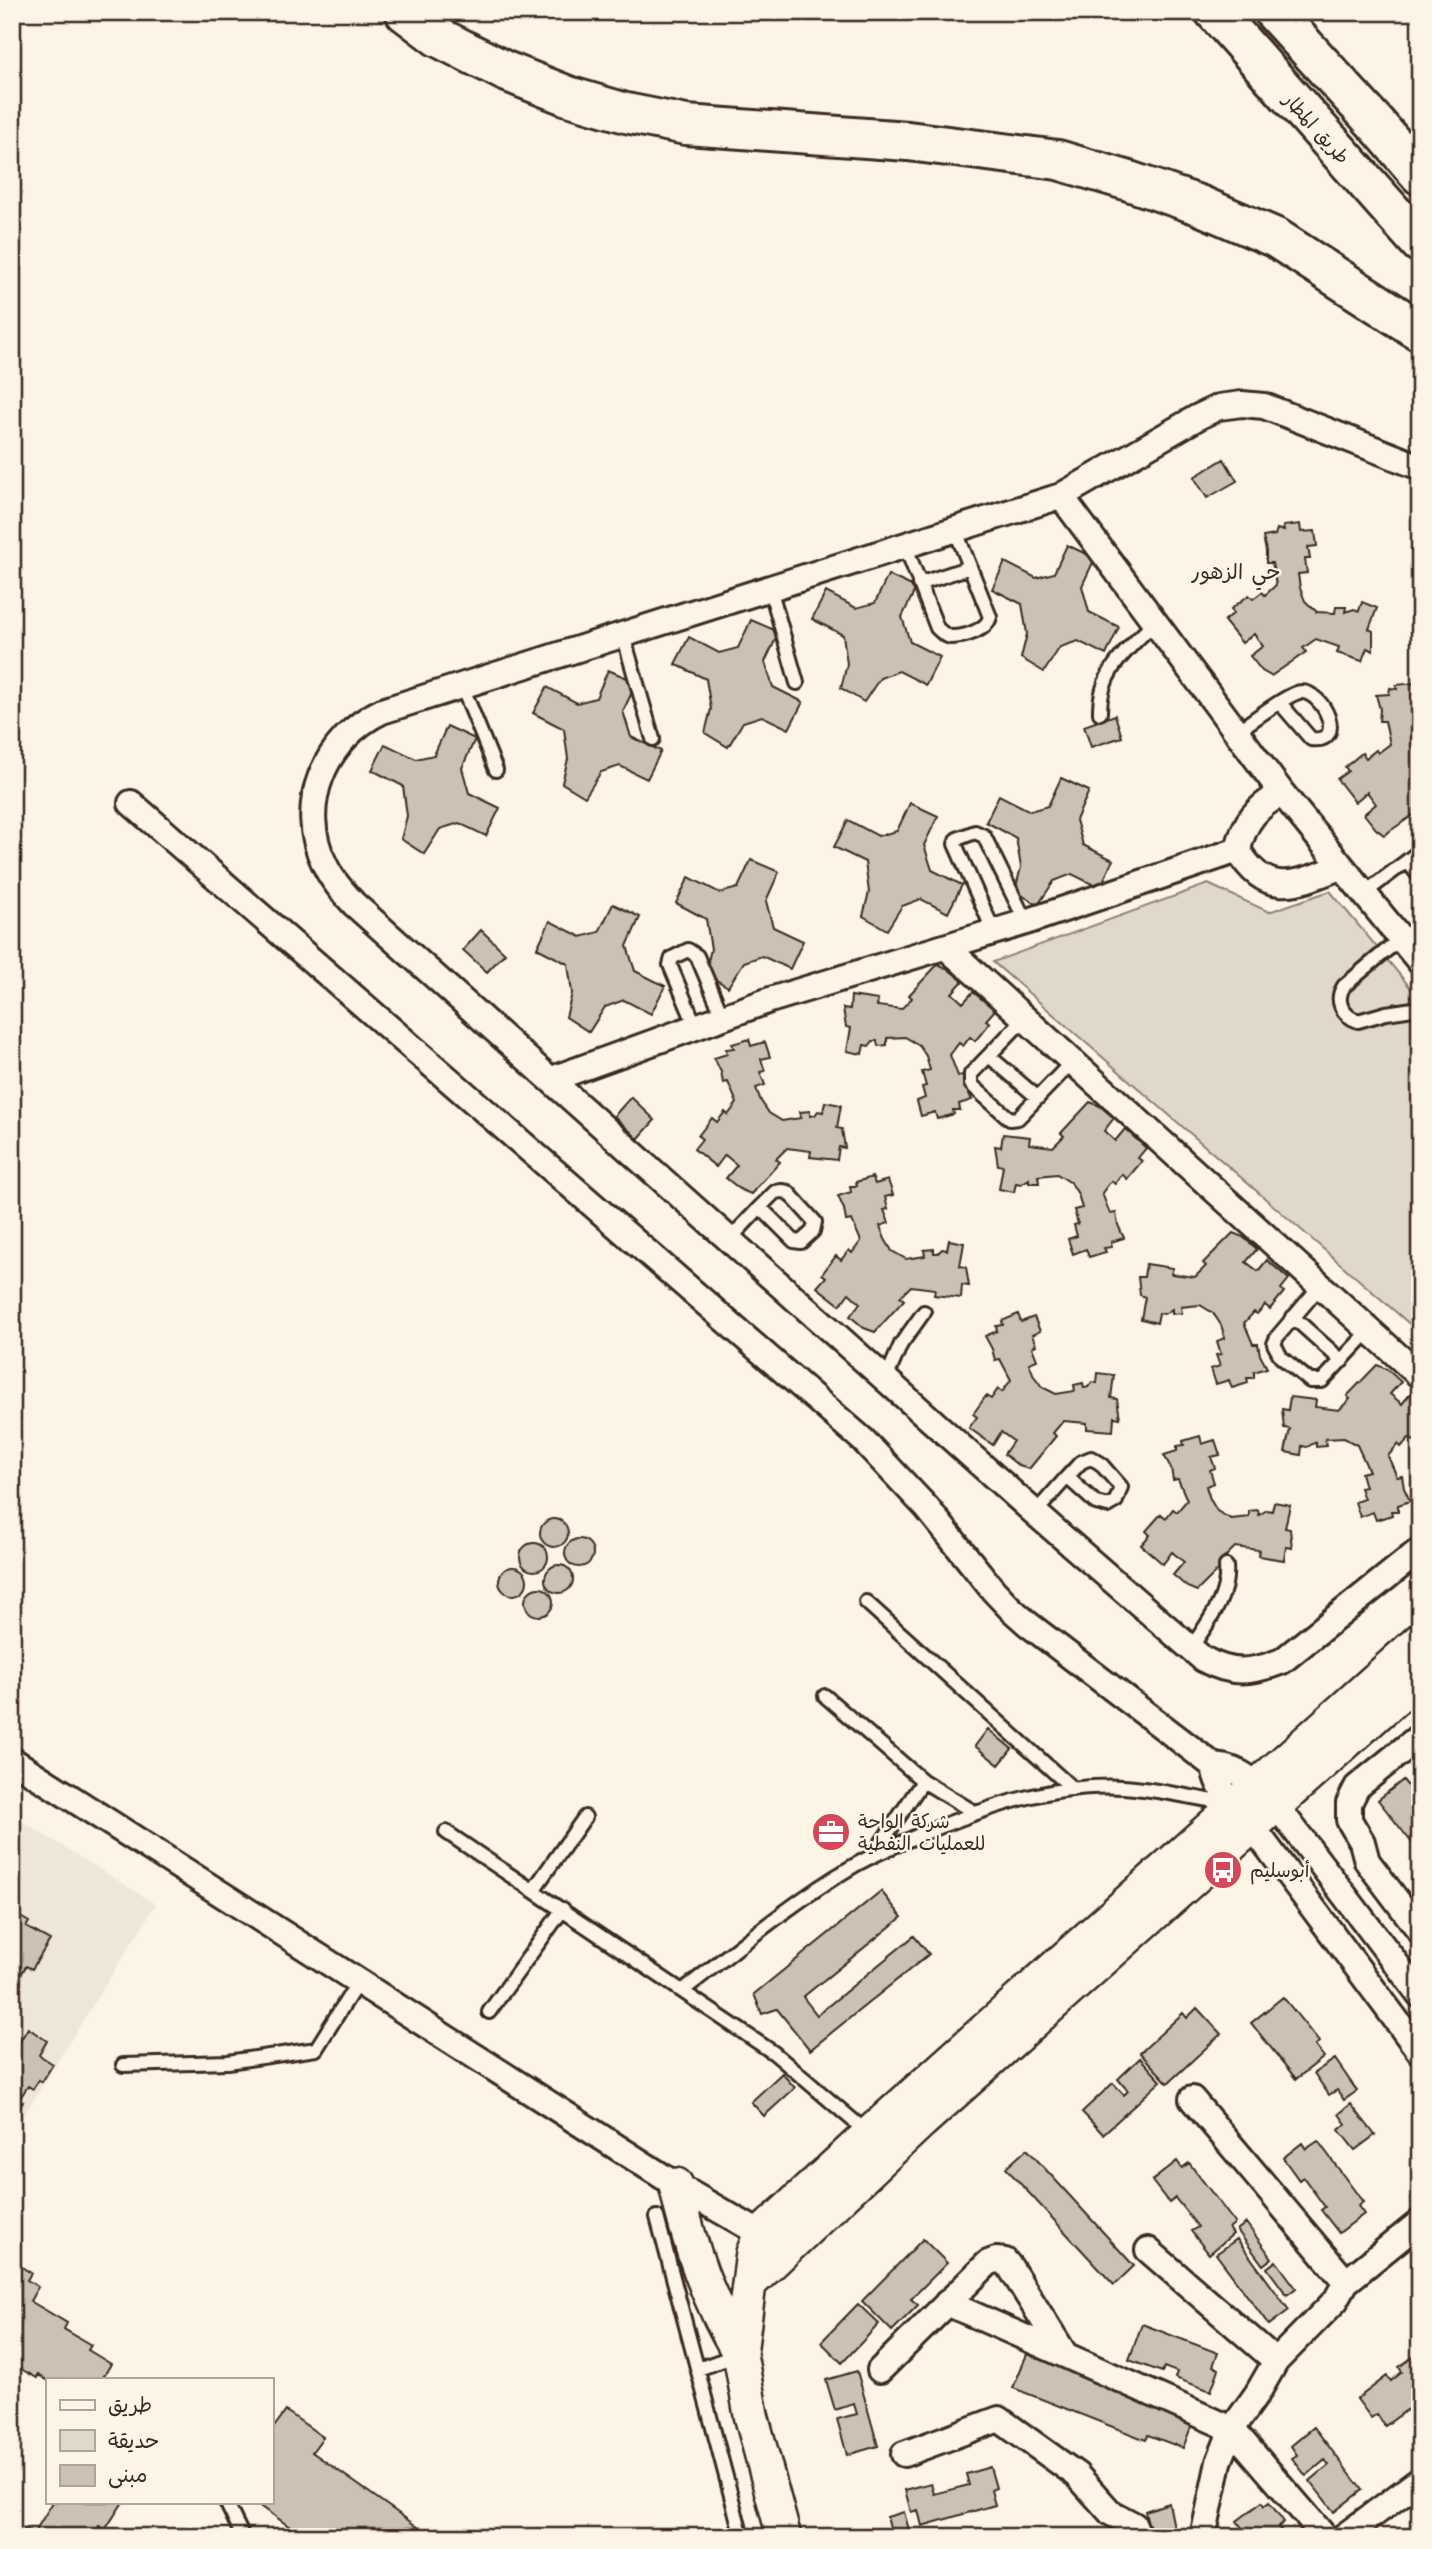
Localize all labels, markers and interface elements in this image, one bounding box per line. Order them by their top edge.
street label: طريق المطار [1274,85,1356,172]
district label: حي الزهور [1190,557,1281,591]
place label: شركة الواحة للعمليات النفطية [858,1808,985,1860]
office icon: شركة الواحة للعمليات النفطية [810,1811,852,1853]
bus stop icon: أبوسليم [1202,1849,1244,1891]
place label: أبوسليم [1250,1857,1310,1887]
legend [46,2378,273,2504]
text: طريق [108,2390,152,2423]
text: حديقة [108,2426,159,2459]
text: مبنى [108,2460,147,2493]

